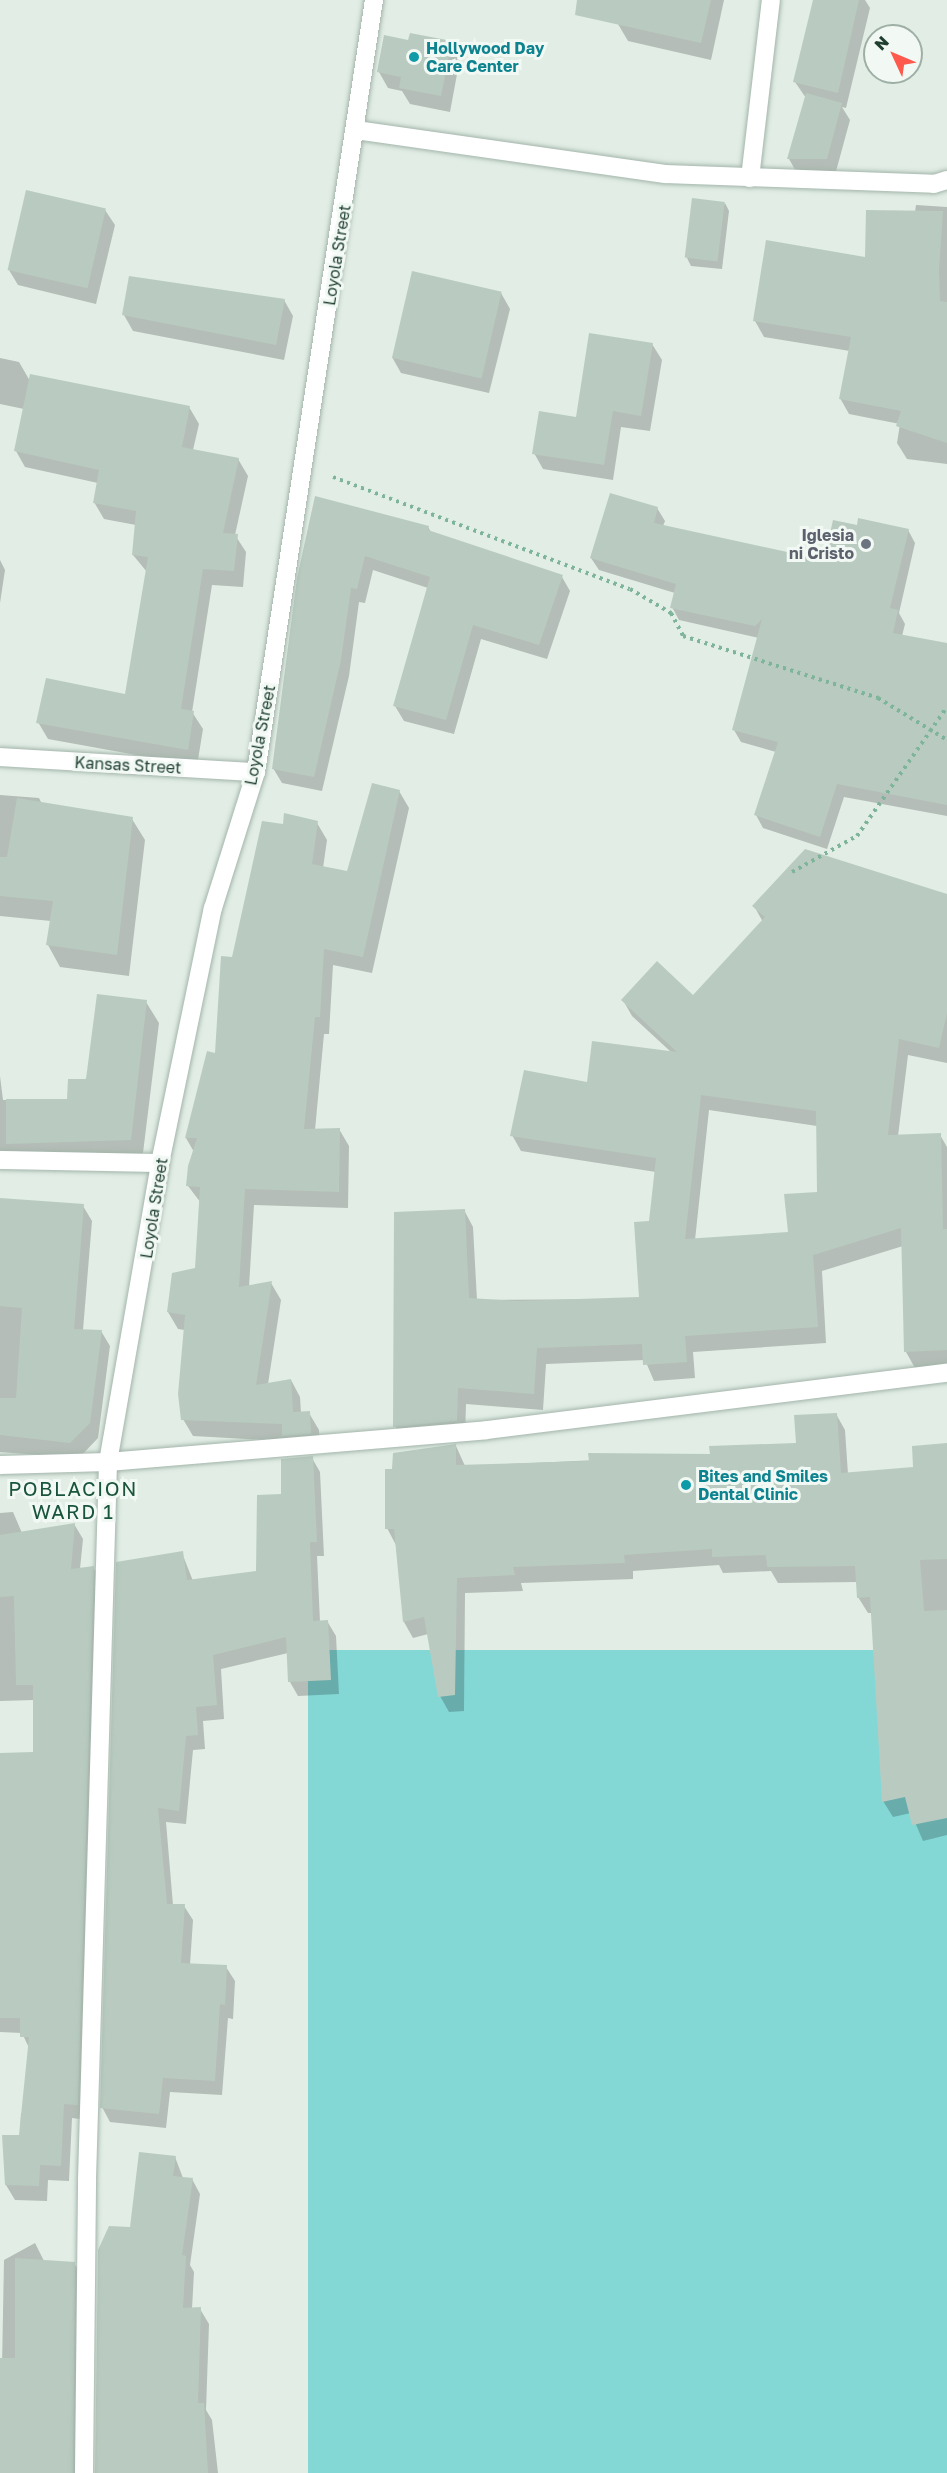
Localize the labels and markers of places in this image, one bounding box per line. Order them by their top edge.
place label: Hollywood Day Care Center [426,38,544,76]
marker: Hollywood Day Care Center [407,50,421,64]
place label: Iglesia ni Cristo [789,525,854,563]
marker: Iglesia ni Cristo [859,537,873,551]
place label: Bites and Smiles Dental Clinic [698,1466,828,1504]
marker: Bites and Smiles Dental Clinic [679,1478,693,1492]

